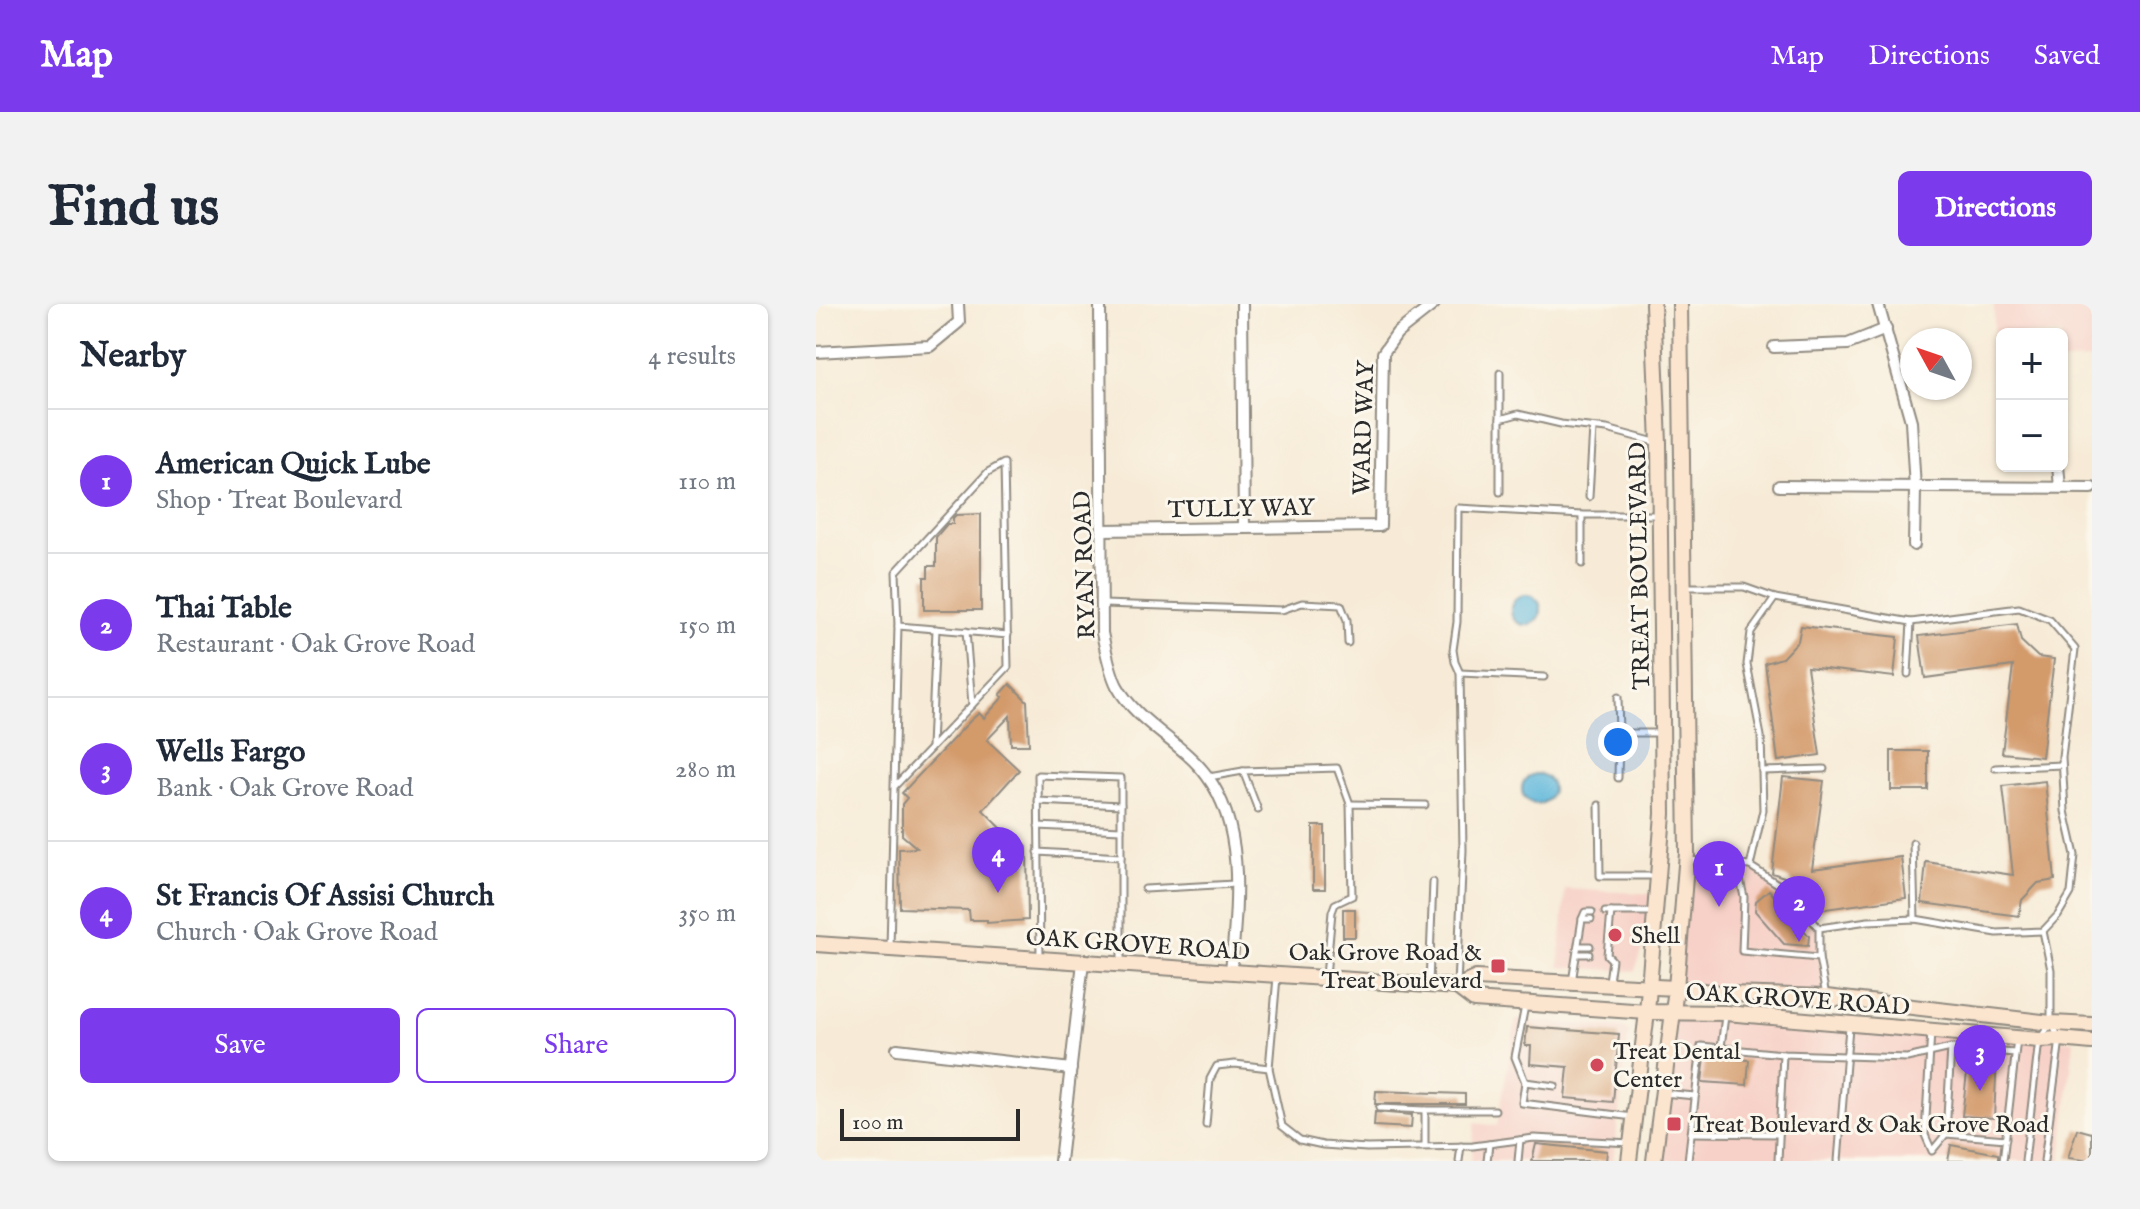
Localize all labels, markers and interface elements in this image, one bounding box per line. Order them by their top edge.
text: Map [40,32,113,80]
text: Map [1770,39,1824,74]
text: Directions [1868,39,1990,74]
text: Saved [2034,39,2100,74]
button: Directions [1898,171,2092,246]
text: Find us [48,173,219,244]
north arrow [1900,328,1972,400]
map controls [1996,328,2068,472]
button: + [1996,328,2068,400]
text: Nearby [80,335,186,378]
text: 4 results [648,340,736,373]
street label: WARD WAY [1347,359,1382,496]
button: − [1996,400,2068,472]
street label: TREAT BOULEVARD [1623,442,1658,690]
text: American Quick Lube [156,446,431,484]
text: 1 [101,465,111,498]
text: 110 m [678,465,736,498]
text: Shop · Treat Boulevard [156,484,402,517]
street label: RYAN ROAD [1067,490,1104,640]
street label: TULLY WAY [1167,493,1316,526]
text: Thai Table [156,590,292,628]
text: 2 [100,609,112,642]
text: 150 m [678,609,736,642]
text: Restaurant · Oak Grove Road [156,628,475,661]
your location [1598,722,1638,762]
text: Wells Fargo [156,734,305,772]
text: 3 [101,753,111,786]
text: 280 m [675,753,736,786]
text: Bank · Oak Grove Road [156,772,413,805]
pin: 4 [972,827,1024,893]
pin: 1 [1693,841,1745,907]
pin: 2 [1773,876,1825,942]
text: St Francis Of Assisi Church [156,878,494,916]
text: 4 [100,897,112,930]
text: 350 m [678,897,736,930]
text: Church · Oak Grove Road [156,916,438,949]
place label: Shell [1631,921,1681,952]
street label: OAK GROVE ROAD [1025,922,1251,969]
marker: Shell [1606,926,1624,944]
place label: Oak Grove Road & Treat Boulevard [1289,938,1482,997]
marker: Oak Grove Road & Treat Boulevard [1489,957,1507,975]
street label: OAK GROVE ROAD [1685,977,1911,1024]
button: Save [80,1008,400,1083]
button: Share [416,1008,736,1083]
pin: 3 [1954,1025,2006,1091]
place label: Treat Dental Center [1613,1037,1741,1096]
marker: Treat Dental Center [1588,1056,1606,1074]
scale bar [840,1105,1020,1141]
text: 100 m [852,1109,904,1137]
place label: Treat Boulevard & Oak Grove Road [1690,1110,2049,1141]
marker: Treat Boulevard & Oak Grove Road [1665,1115,1683,1133]

